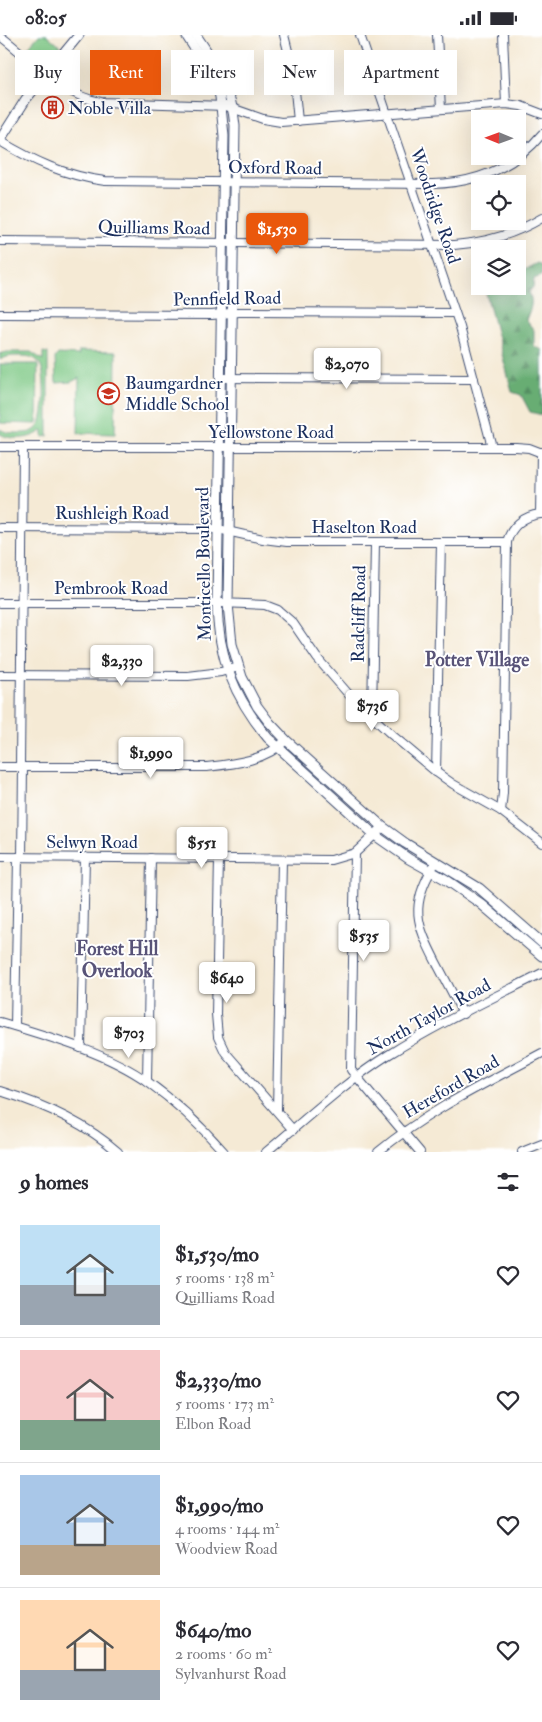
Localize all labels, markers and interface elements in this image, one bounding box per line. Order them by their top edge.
text: 08:05 [25,6,66,30]
chip: Buy [15,50,80,95]
chip: Rent [90,50,161,95]
chip: Filters [171,50,254,95]
chip: New [264,50,334,95]
chip: Apartment [344,50,457,95]
building icon: Noble Villa [40,96,64,120]
place label: Noble Villa [68,97,152,120]
north arrow [471,110,526,165]
map controls [471,110,526,295]
street label: Woodridge Road [404,144,466,267]
street label: Oxford Road [228,156,322,180]
button: locate [471,175,526,230]
pin: $1,530 [236,213,318,255]
street label: Quilliams Road [98,216,210,240]
text: $1,530 [257,219,297,239]
button: layers [471,240,526,295]
street label: Pennfield Road [173,287,282,311]
pin: $2,070 [306,347,388,390]
text: $2,070 [325,354,369,374]
place label: Baumgardner Middle School [125,372,230,416]
school or university icon: Baumgardner Middle School [97,381,121,405]
street label: Yellowstone Road [208,421,334,444]
street label: Monticello Boulevard [191,487,217,641]
street label: Rushleigh Road [55,502,169,525]
street label: Haselton Road [311,516,417,539]
street label: Radcliff Road [347,565,371,663]
street label: Pembrook Road [54,577,168,600]
pin: $2,330 [81,645,163,687]
district label: Potter Village [425,648,529,673]
text: $2,330 [101,651,143,671]
pin: $736 [342,689,402,732]
text: $736 [357,696,387,716]
pin: $1,990 [110,737,192,779]
text: $1,990 [129,743,173,763]
pin: $551 [172,827,232,869]
street label: Selwyn Road [46,831,138,854]
text: $551 [188,833,216,853]
pin: $535 [334,919,394,962]
text: $535 [349,926,379,946]
district label: Forest Hill Overlook [76,937,158,983]
pin: $640 [197,961,257,1004]
text: $640 [210,968,244,988]
street label: North Taylor Road [363,973,495,1060]
pin: $703 [99,1017,159,1059]
text: $703 [114,1023,144,1043]
street label: Hereford Road [399,1050,503,1124]
icon: filters [494,1168,522,1196]
text: 9 homes [20,1169,89,1196]
text: $1,530/mo [175,1241,259,1268]
icon: home [60,1245,120,1305]
icon: heart [494,1261,522,1289]
text: 5 rooms · 138 m² [175,1268,274,1288]
text: Quilliams Road [175,1288,275,1308]
text: $2,330/mo [175,1367,261,1394]
icon: home [60,1370,120,1430]
icon: heart [494,1386,522,1414]
text: 5 rooms · 173 m² [175,1394,274,1414]
text: Elbon Road [175,1414,251,1434]
text: $1,990/mo [175,1492,263,1519]
icon: home [60,1495,120,1555]
icon: heart [494,1511,522,1539]
text: 4 rooms · 144 m² [175,1519,279,1539]
text: Woodview Road [175,1539,278,1559]
text: $640/mo [175,1617,251,1644]
icon: home [60,1620,120,1680]
icon: heart [494,1636,522,1664]
text: 2 rooms · 60 m² [175,1644,272,1664]
text: Sylvanhurst Road [175,1664,286,1684]

